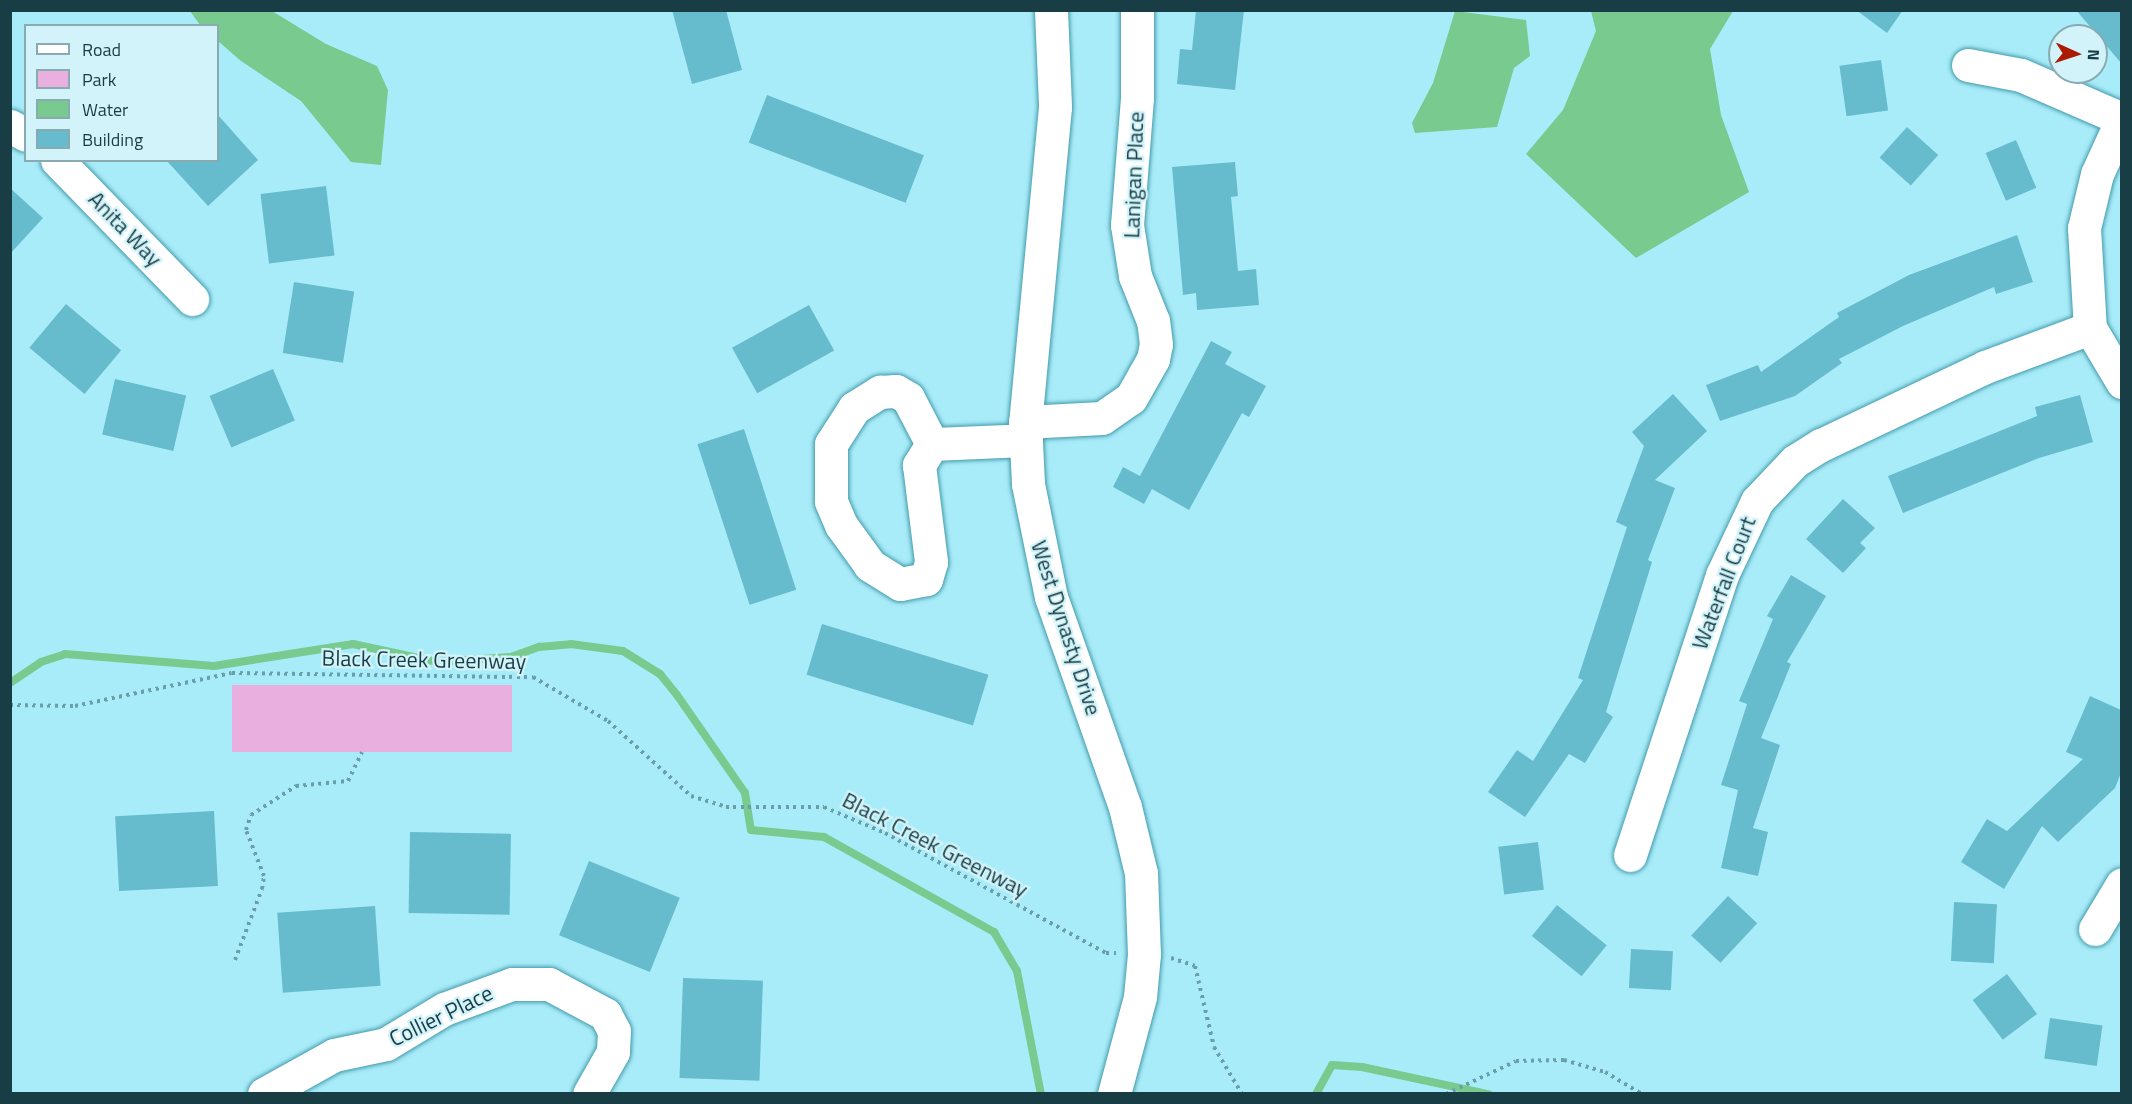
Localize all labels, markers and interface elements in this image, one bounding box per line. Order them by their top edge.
legend [24,24,219,162]
north arrow [2048,24,2108,84]
text: Road [82,36,121,63]
text: N [2082,49,2106,61]
text: Park [82,66,116,93]
text: Water [82,96,128,123]
street label: Lanigan Place [1119,111,1149,239]
text: Building [82,126,143,153]
street label: Anita Way [83,186,167,272]
street label: Waterfall Court [1687,513,1761,653]
street label: West Dynasty Drive [1025,537,1107,719]
street label: Black Creek Greenway [322,645,526,675]
street label: Black Creek Greenway [838,787,1032,903]
street label: Collier Place [385,980,497,1052]

